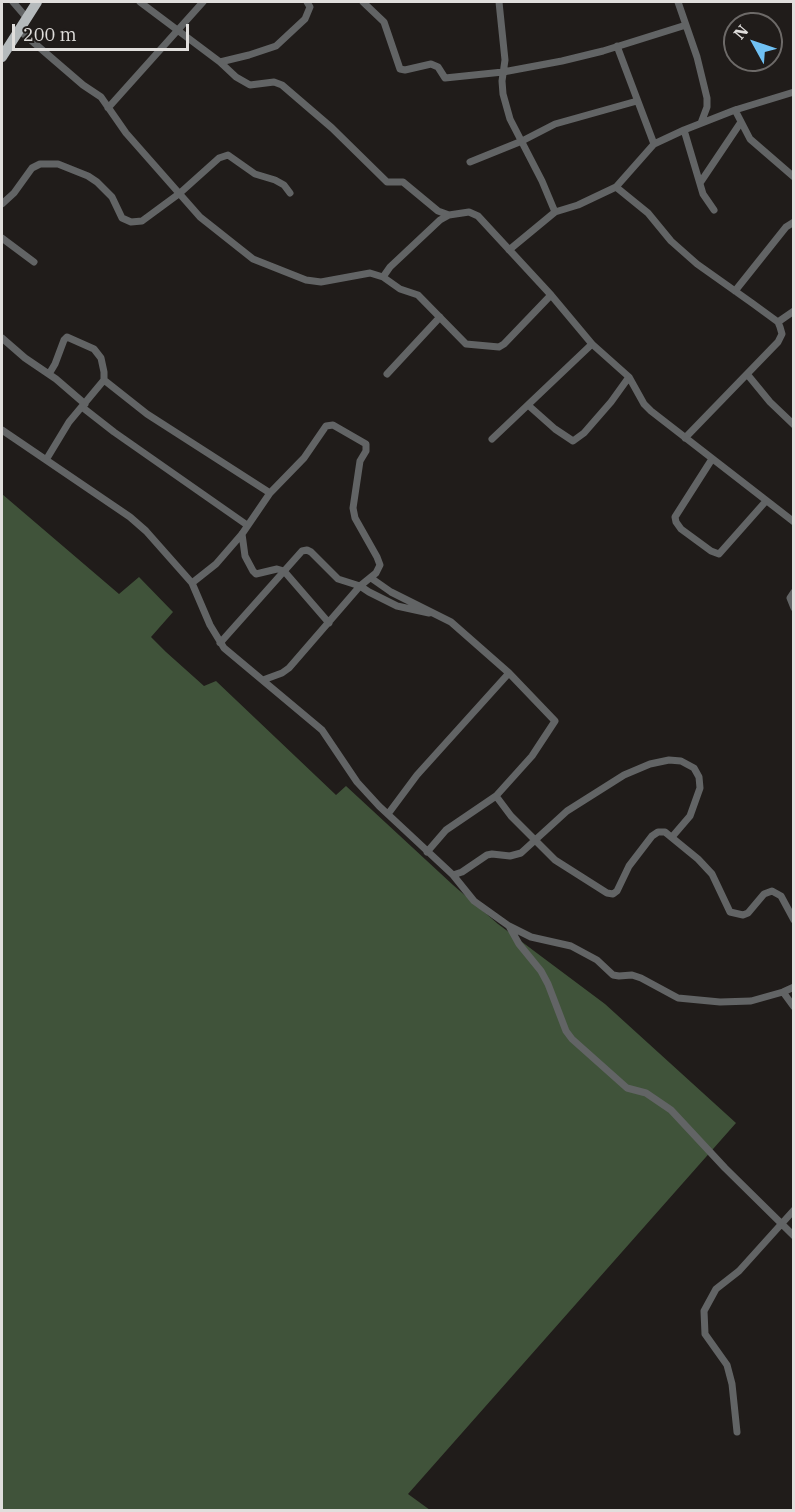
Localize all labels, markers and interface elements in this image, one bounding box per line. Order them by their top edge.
scale bar [15,12,192,50]
north arrow [723,12,783,72]
text: N [729,20,752,43]
text: 200 m [23,23,77,46]

